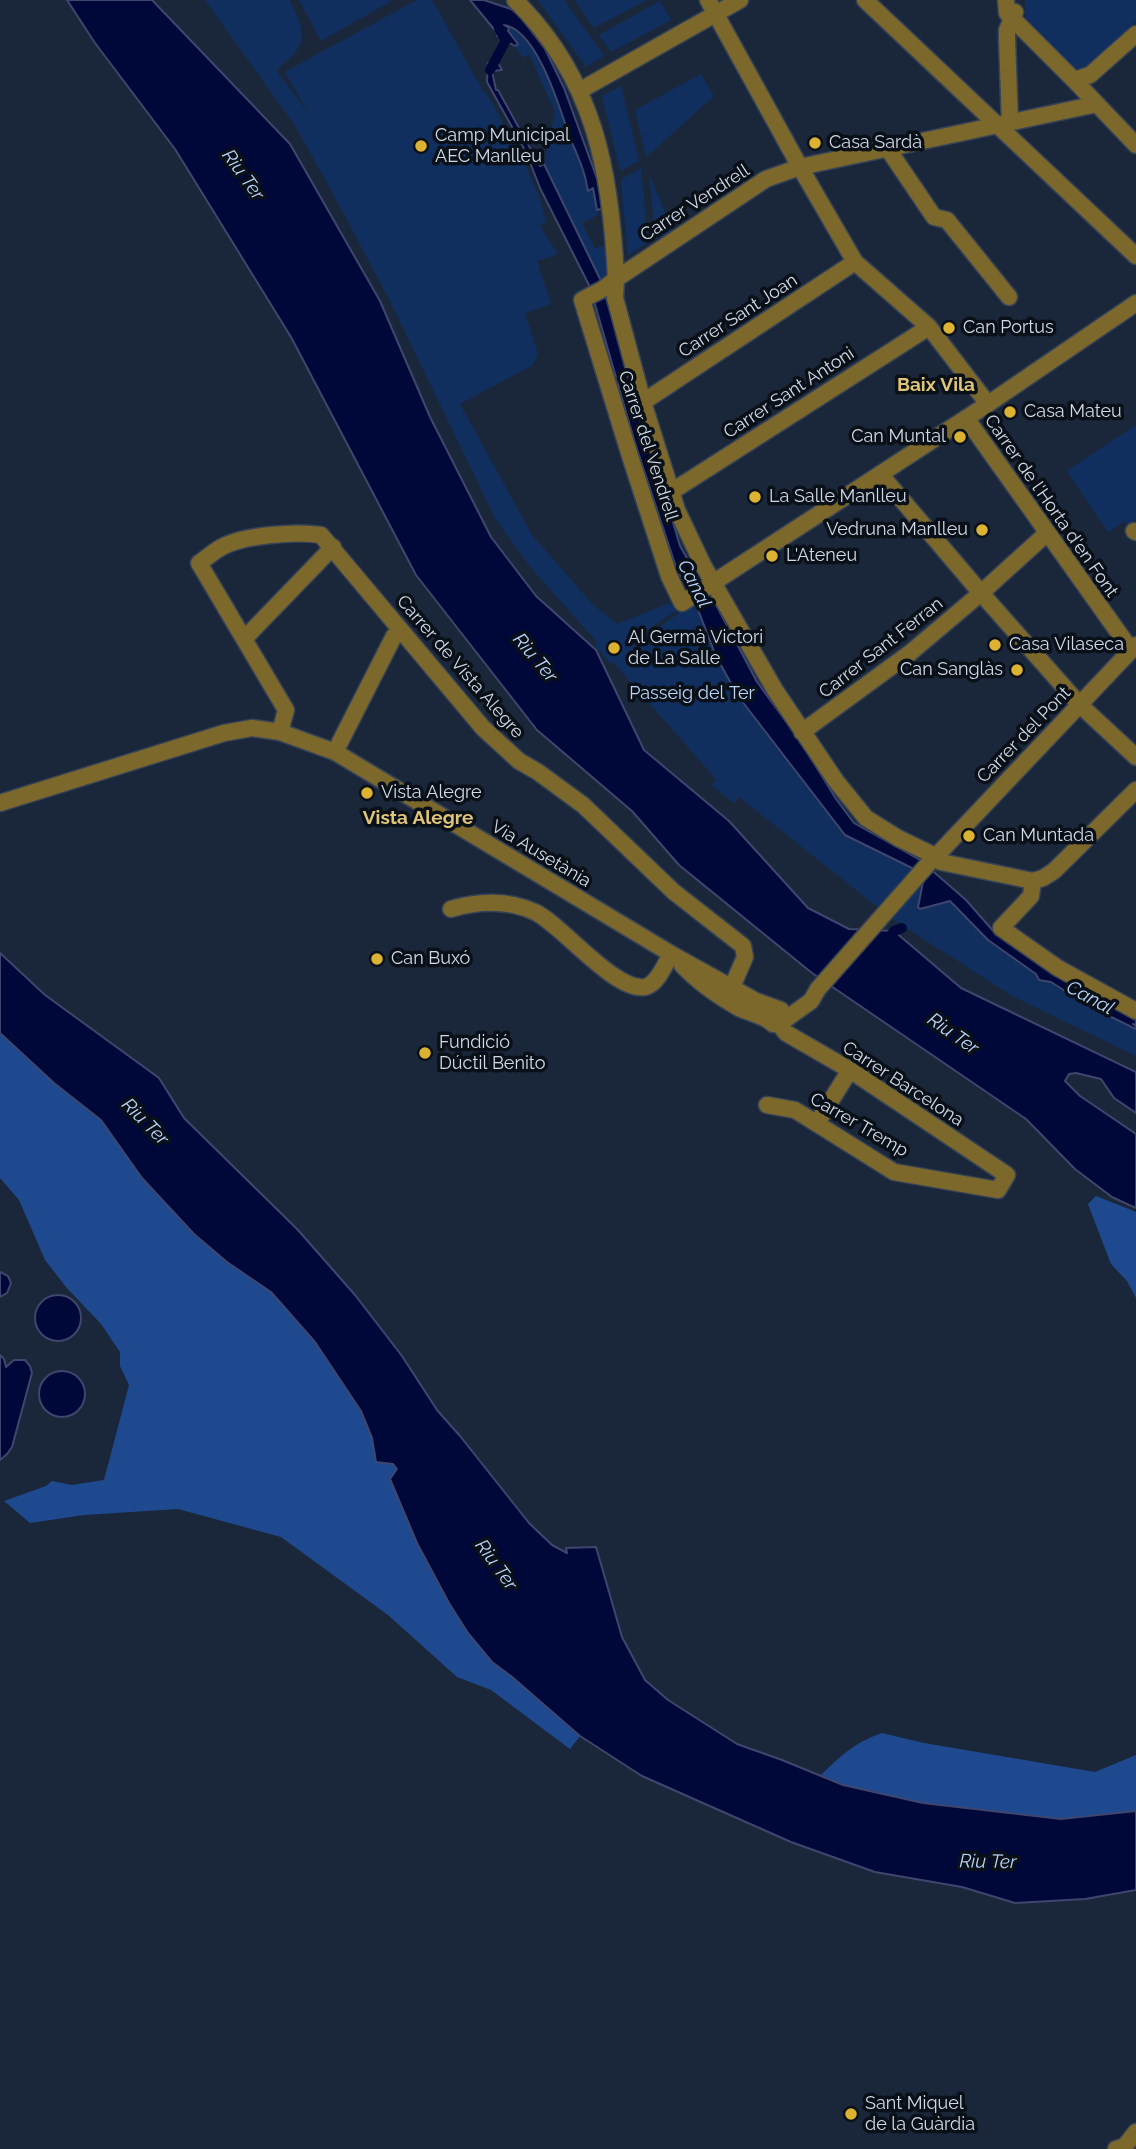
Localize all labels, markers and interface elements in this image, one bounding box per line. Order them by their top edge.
place label: Camp Municipal AEC Manlleu [435,125,570,168]
place label: Casa Sardà [829,132,922,154]
marker: Casa Sardà [807,135,823,151]
marker: Camp Municipal AEC Manlleu [413,138,429,154]
water label: Riu Ter [217,145,269,205]
street label: Carrer Vendrell [636,160,754,246]
street label: Carrer Sant Joan [675,270,801,362]
place label: Can Portus [963,317,1054,339]
marker: Can Portus [941,320,957,336]
street label: Carrer Sant Antoni [720,343,858,443]
street label: Carrer del Vendrell [613,368,683,524]
district label: Baix Vila [897,374,975,396]
place label: Casa Mateu [1024,401,1122,423]
marker: Casa Mateu [1002,404,1018,420]
street label: Carrer de l'Horta d'en Font [980,410,1122,602]
place label: Can Muntal [851,426,946,448]
marker: Can Muntal [952,429,968,445]
place label: La Salle Manlleu [769,486,907,508]
marker: La Salle Manlleu [747,489,763,505]
place label: Vedruna Manlleu [826,519,968,541]
marker: Vedruna Manlleu [974,522,990,538]
place label: L'Ateneu [786,545,857,567]
marker: L'Ateneu [764,548,780,564]
water label: Canal [672,556,716,612]
street label: Carrer de Vista Alegre [392,591,528,743]
street label: Carrer Sant Ferran [815,593,947,703]
place label: Al Germà Victori de La Salle [628,627,763,670]
water label: Riu Ter [508,629,562,687]
place label: Casa Vilaseca [1009,634,1124,656]
marker: Casa Vilaseca [987,637,1003,653]
marker: Al Germà Victori de La Salle [606,640,622,656]
place label: Can Sanglàs [900,659,1003,681]
marker: Can Sanglàs [1009,662,1025,678]
street label: Carrer del Pont [973,682,1075,788]
park label: Passeig del Ter [629,683,755,705]
place label: Vista Alegre [381,782,482,804]
marker: Vista Alegre [359,785,375,801]
district label: Vista Alegre [363,807,473,829]
street label: Via Ausetània [487,816,595,892]
place label: Can Muntada [983,825,1094,847]
marker: Can Muntada [961,828,977,844]
place label: Can Buxó [391,948,470,970]
marker: Can Buxó [369,951,385,967]
water label: Canal [1062,976,1118,1020]
water label: Riu Ter [923,1008,983,1060]
place label: Fundició Dúctil Benito [439,1032,545,1074]
street label: Carrer Barcelona [838,1037,968,1131]
marker: Fundició Dúctil Benito [417,1045,433,1061]
street label: Carrer Tremp [806,1088,912,1162]
water label: Riu Ter [117,1094,173,1150]
water label: Riu Ter [470,1535,522,1595]
water label: Riu Ter [959,1850,1017,1874]
place label: Sant Miquel de la Guàrdia [865,2093,975,2136]
marker: Sant Miquel de la Guàrdia [843,2106,859,2122]

